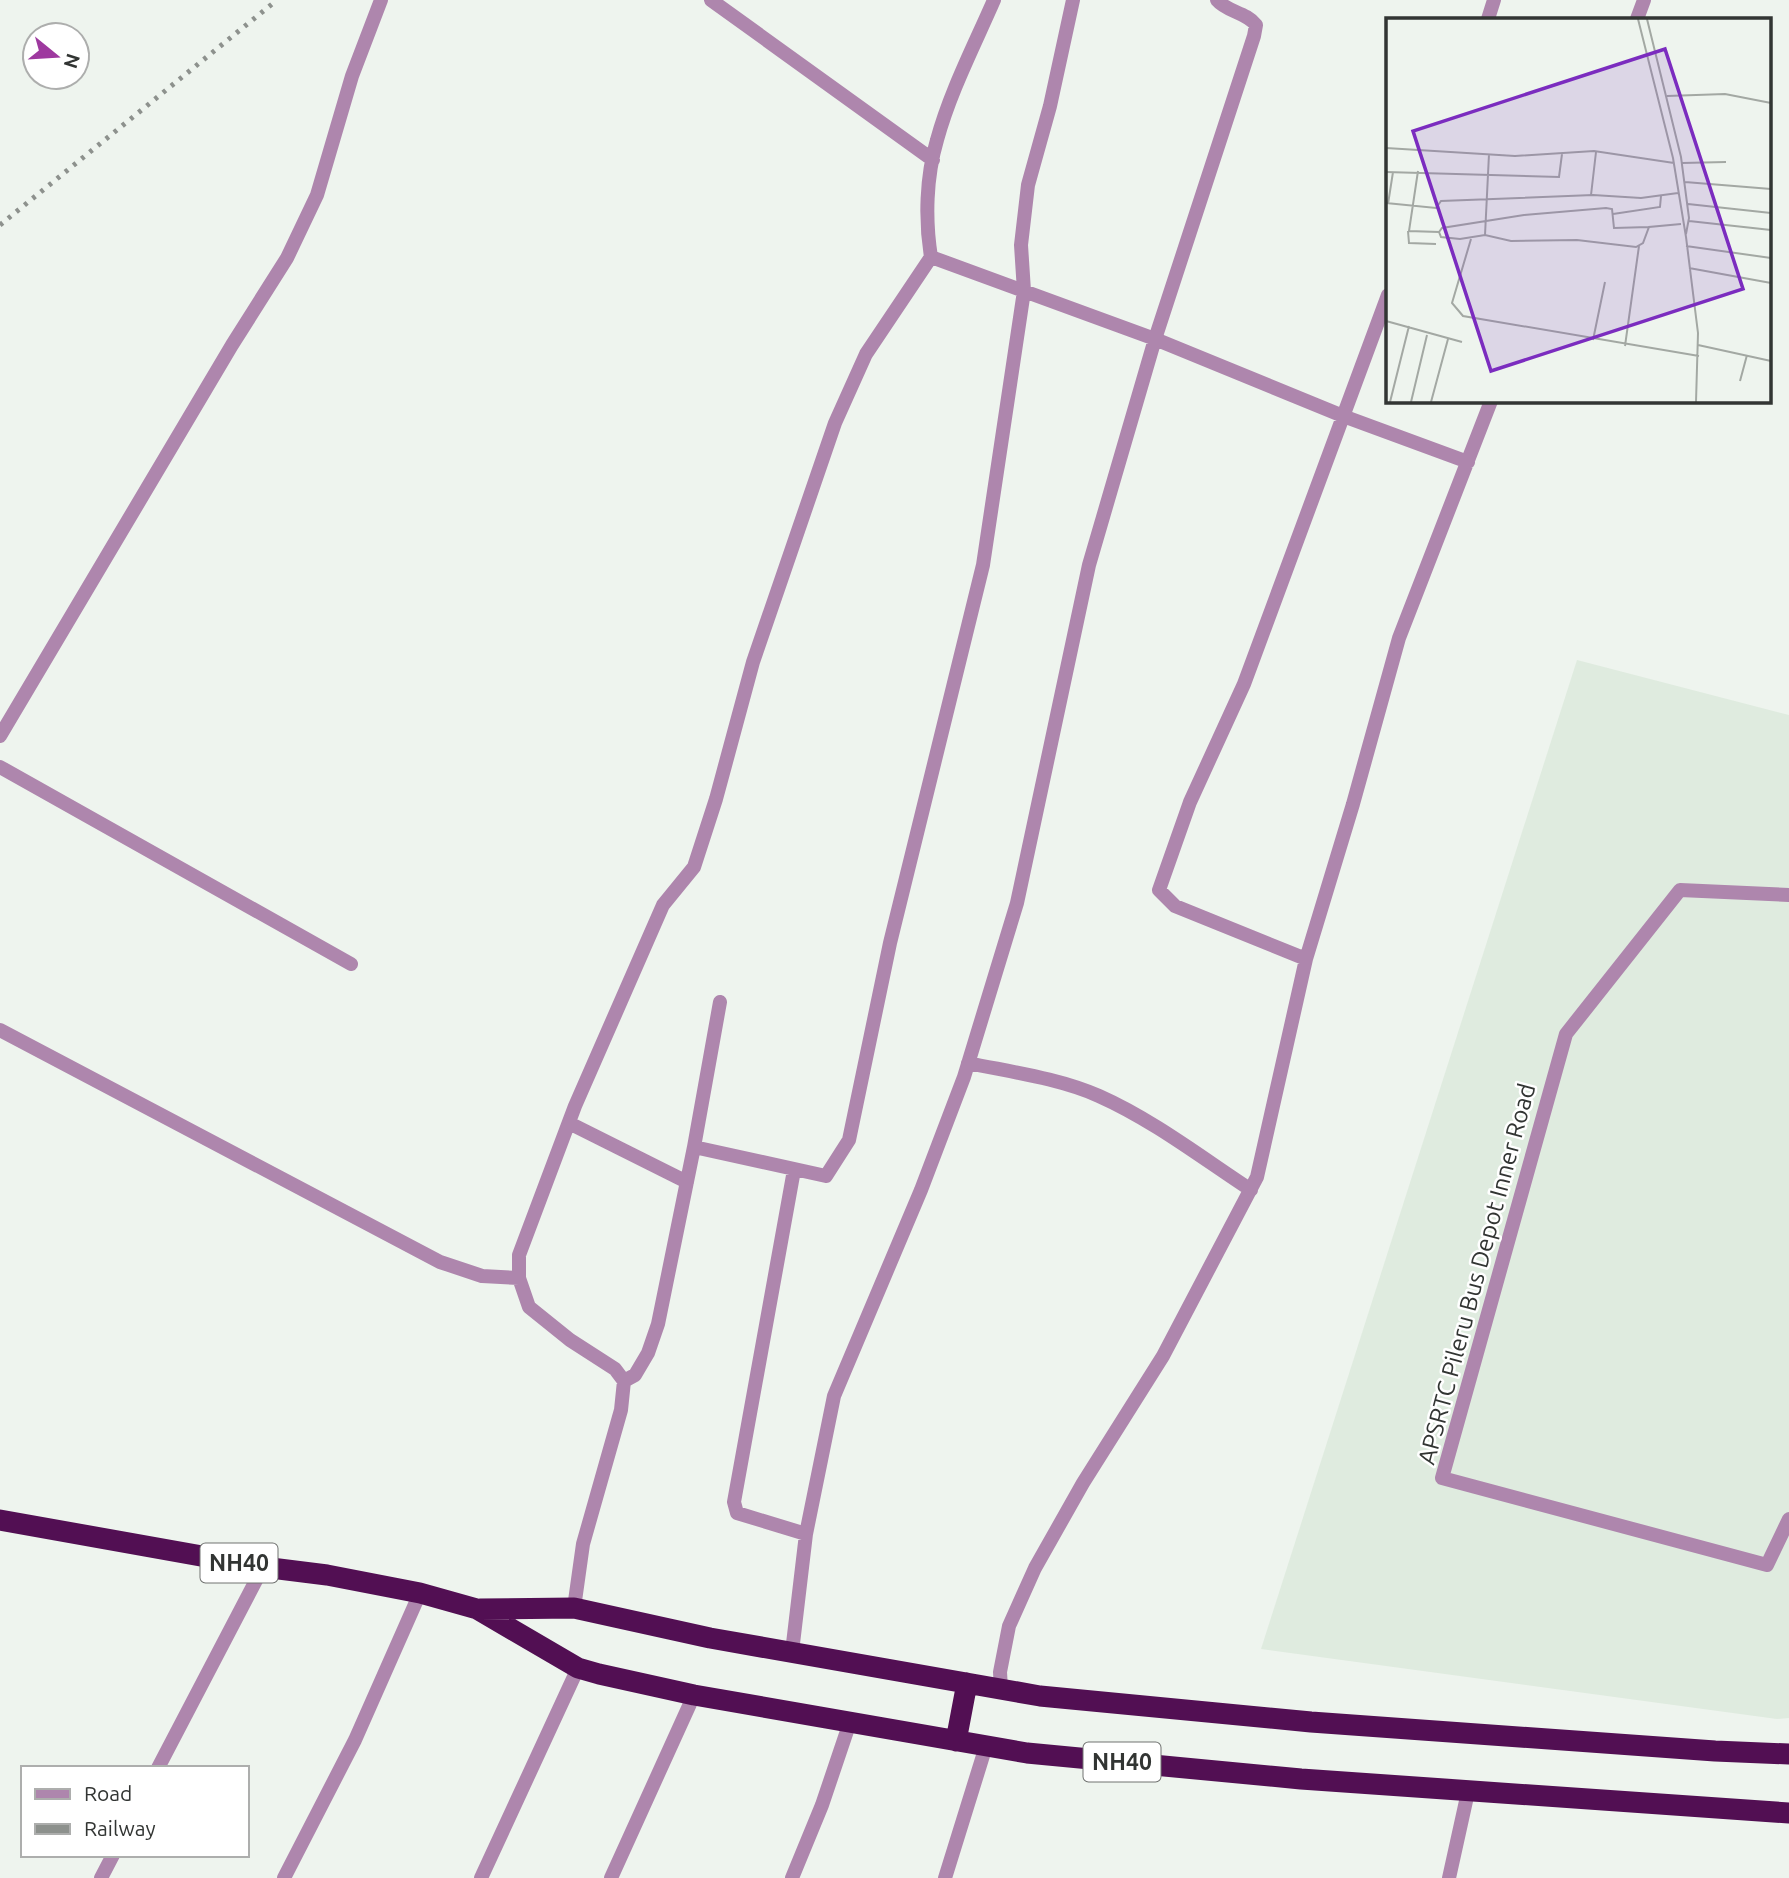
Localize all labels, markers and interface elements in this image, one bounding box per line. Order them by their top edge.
inset map [1386,18,1772,402]
north arrow [21,21,91,91]
text: N [60,51,85,71]
street label: APSRTC Pileru Bus Depot Inner Road [1413,1080,1540,1467]
road number: NH40 [201,1544,278,1582]
road number: NH40 [1084,1742,1160,1782]
legend [21,1766,248,1857]
text: Road [84,1781,132,1805]
text: Railway [84,1816,156,1840]

